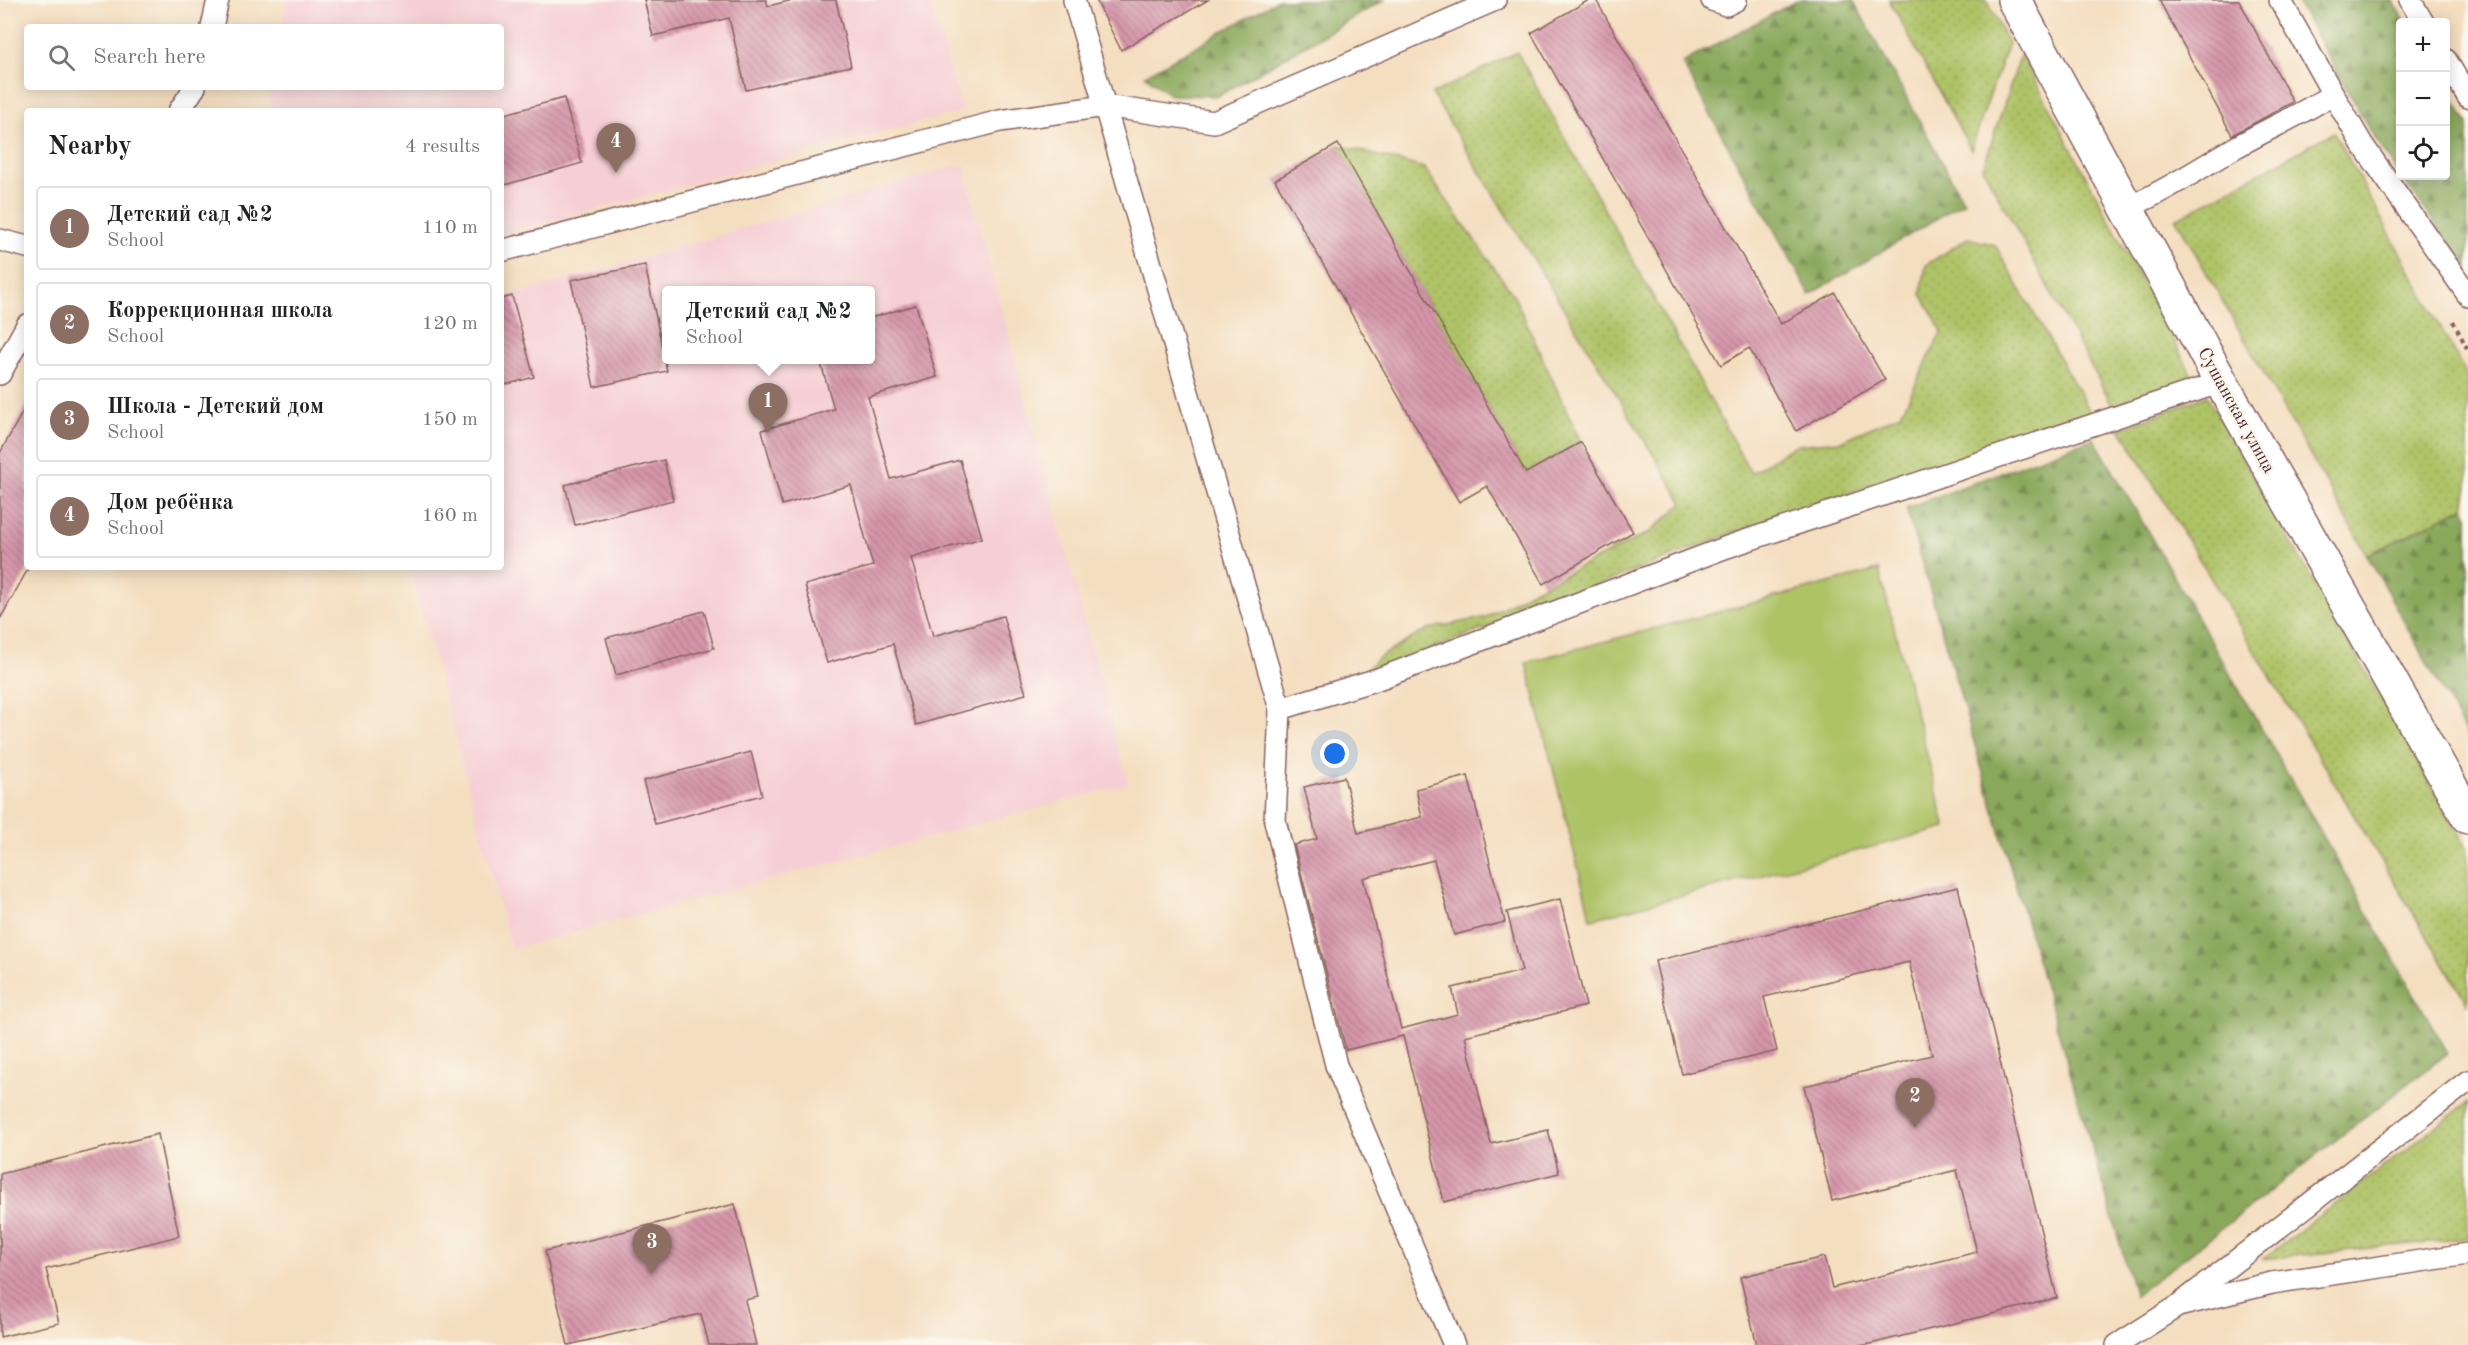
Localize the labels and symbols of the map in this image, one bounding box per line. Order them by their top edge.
pin: 4 [596,124,636,173]
street label: Сушанская улица [2194,345,2278,476]
pin: 1 [748,384,788,433]
your location [1320,739,1349,768]
pin: 2 [1896,1078,1934,1128]
pin: 3 [632,1224,672,1274]

